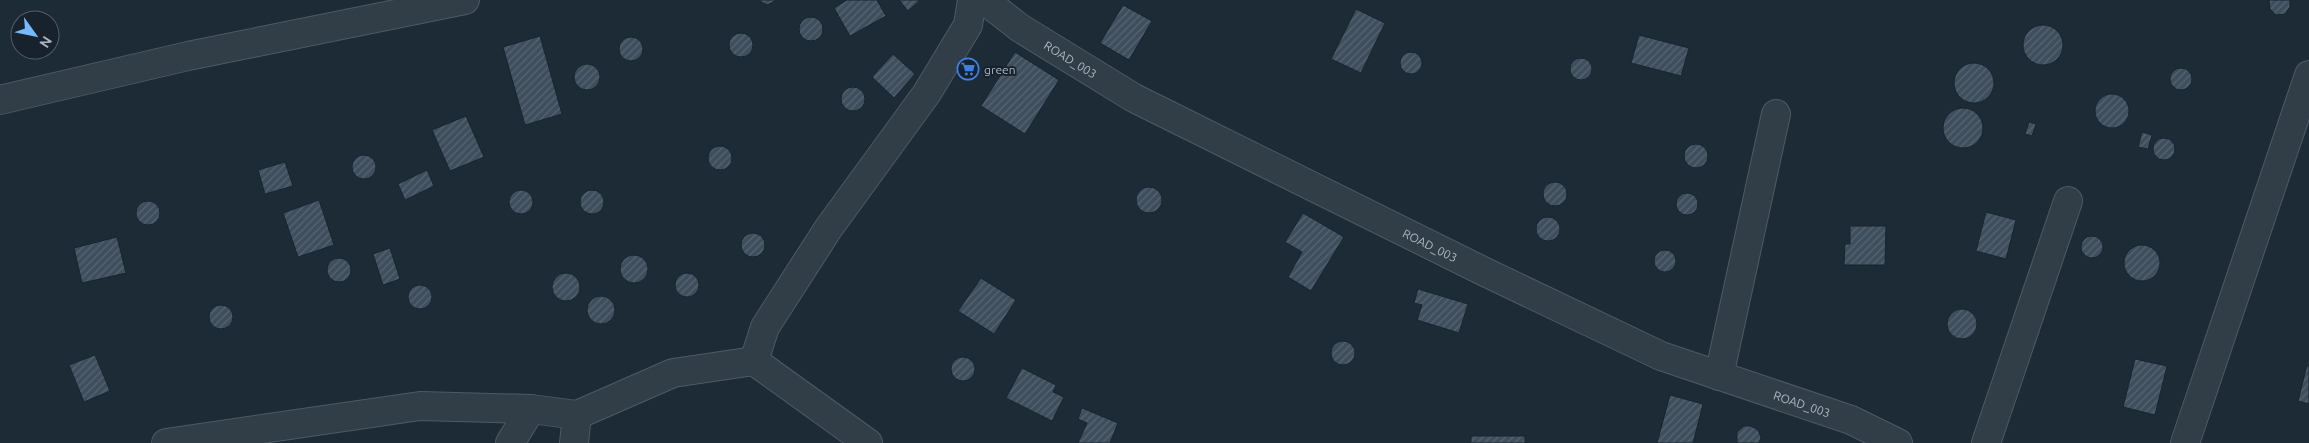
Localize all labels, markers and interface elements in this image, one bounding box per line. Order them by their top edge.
north arrow [10,10,60,60]
text: N [36,33,55,51]
street label: ROAD_003 [1042,38,1099,80]
supermarket icon: green [956,57,980,81]
place label: green [984,63,1016,76]
street label: ROAD_003 [1401,226,1460,264]
street label: ROAD_003 [1772,388,1832,419]

